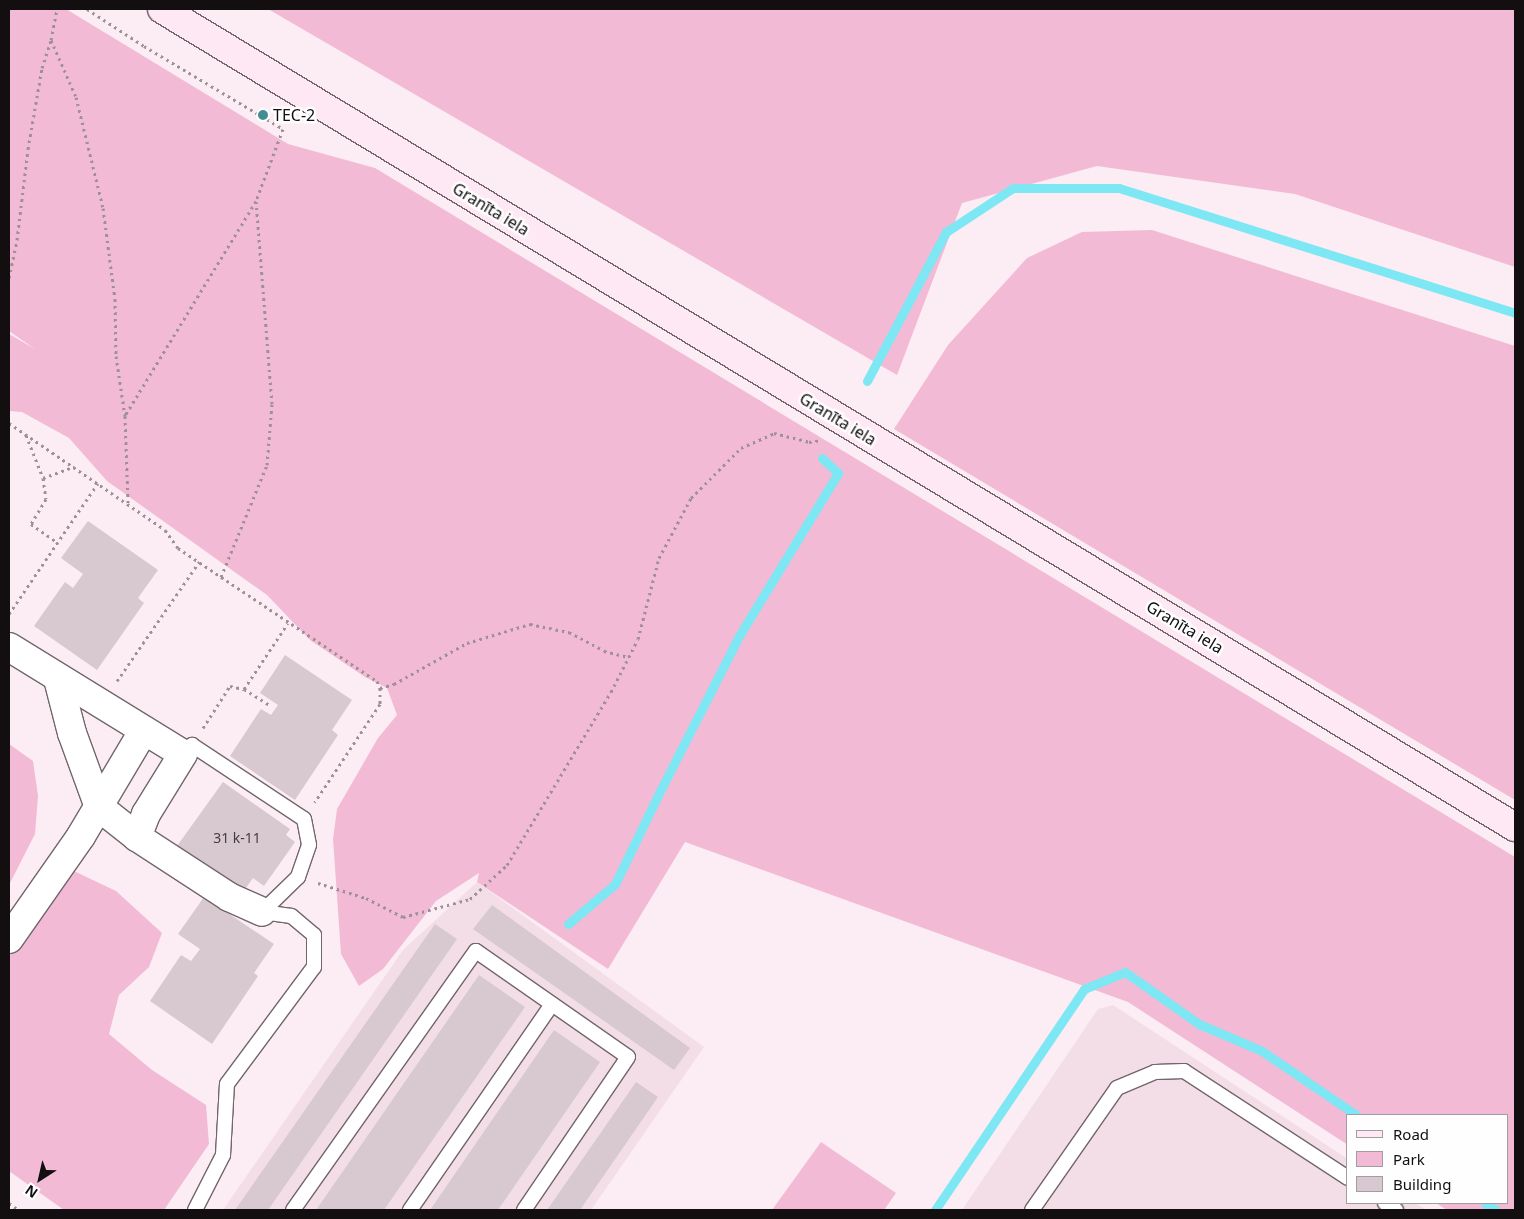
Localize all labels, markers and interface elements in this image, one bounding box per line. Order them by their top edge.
place label: TEC-2 [273,105,315,125]
marker: TEC-2 [257,109,269,121]
street label: Granīta iela [449,179,533,239]
street label: Granīta iela [796,389,880,449]
street label: Granīta iela [1143,597,1227,657]
house number: 31 k-11 [213,830,261,846]
legend [1346,1114,1509,1204]
text: Road [1393,1124,1429,1144]
text: Park [1393,1149,1425,1169]
north arrow [15,1154,65,1204]
text: Building [1393,1174,1451,1194]
text: N [21,1181,41,1203]

